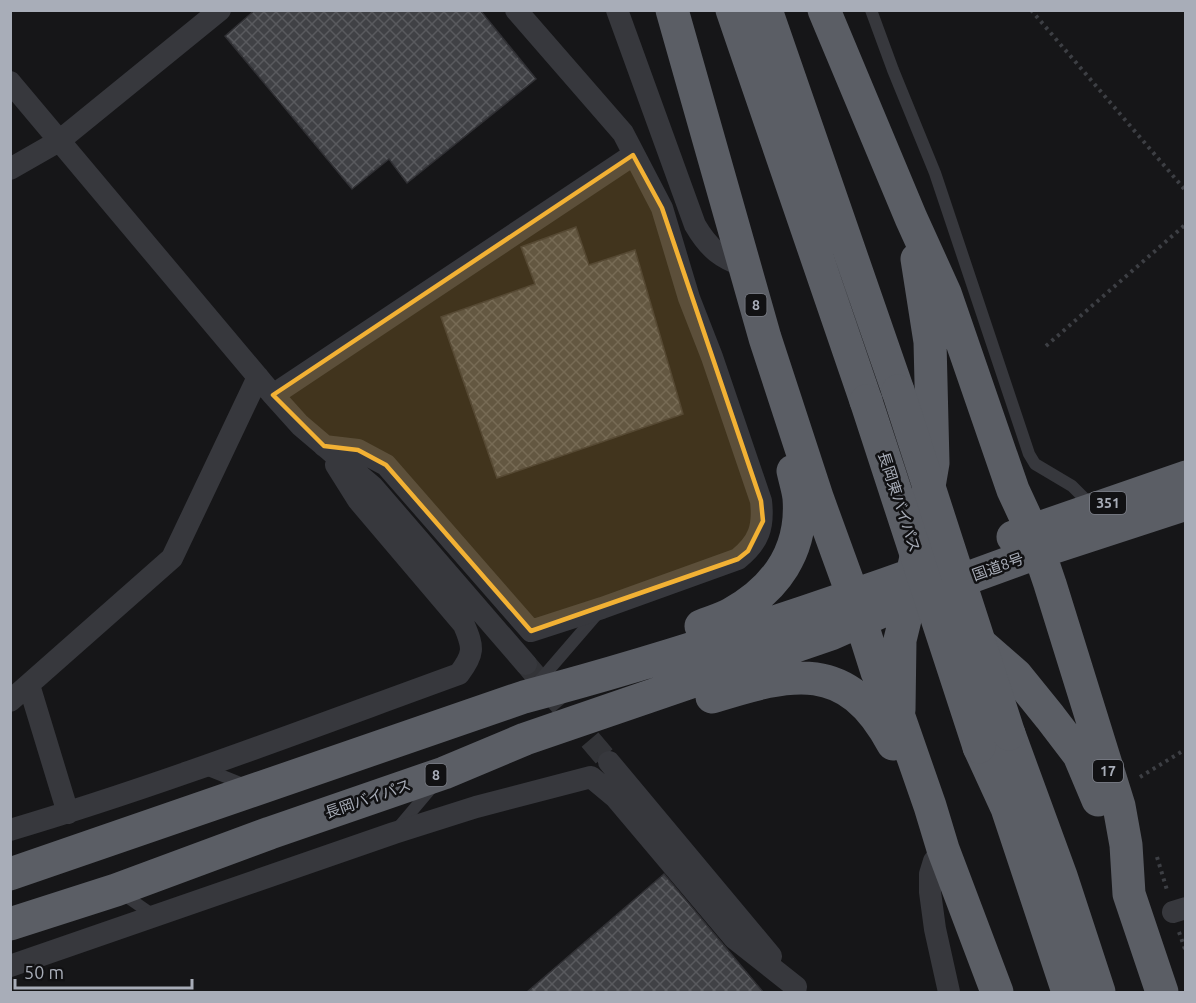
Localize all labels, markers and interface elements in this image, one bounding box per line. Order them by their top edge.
road number: 8 [746,294,766,316]
street label: 長岡東バイパス [875,449,924,554]
road number: 351 [1090,492,1126,514]
street label: 国道8号 [970,549,1026,584]
road number: 17 [1093,760,1123,782]
road number: 8 [426,764,446,786]
street label: 長岡バイパス [323,776,413,821]
scale bar [15,952,192,990]
text: 50 m [24,962,64,982]

